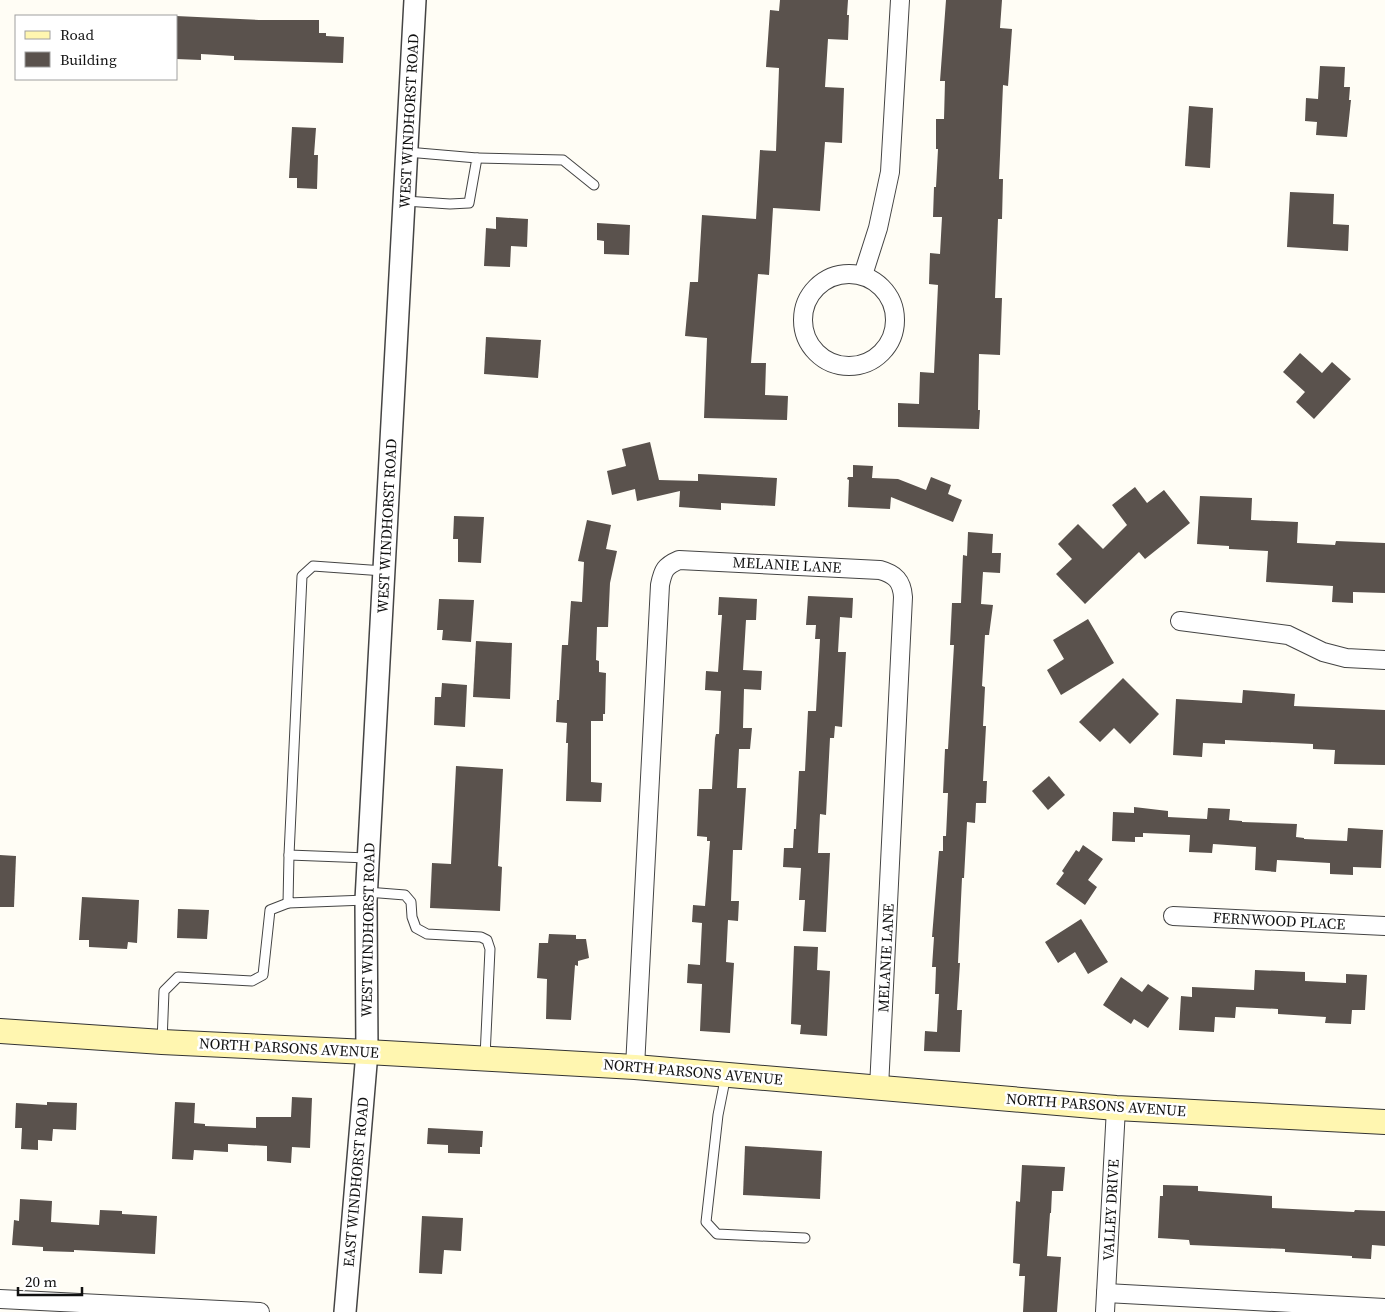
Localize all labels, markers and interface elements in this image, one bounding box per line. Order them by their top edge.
legend [15,15,178,80]
text: Road [60,24,94,45]
street label: WEST WINDHORST ROAD [393,33,424,209]
text: Building [60,49,117,70]
street label: WEST WINDHORST ROAD [371,438,402,614]
street label: MELANIE LANE [732,551,842,578]
street label: WEST WINDHORST ROAD [355,842,380,1018]
street label: MELANIE LANE [872,903,899,1013]
street label: FERNWOOD PLACE [1212,907,1346,934]
street label: NORTH PARSONS AVENUE [199,1032,379,1063]
street label: NORTH PARSONS AVENUE [602,1053,784,1090]
street label: NORTH PARSONS AVENUE [1006,1088,1187,1121]
street label: EAST WINDHORST ROAD [338,1096,373,1268]
street label: VALLEY DRIVE [1097,1159,1124,1261]
scale bar [18,1264,81,1296]
text: 20 m [25,1271,57,1292]

